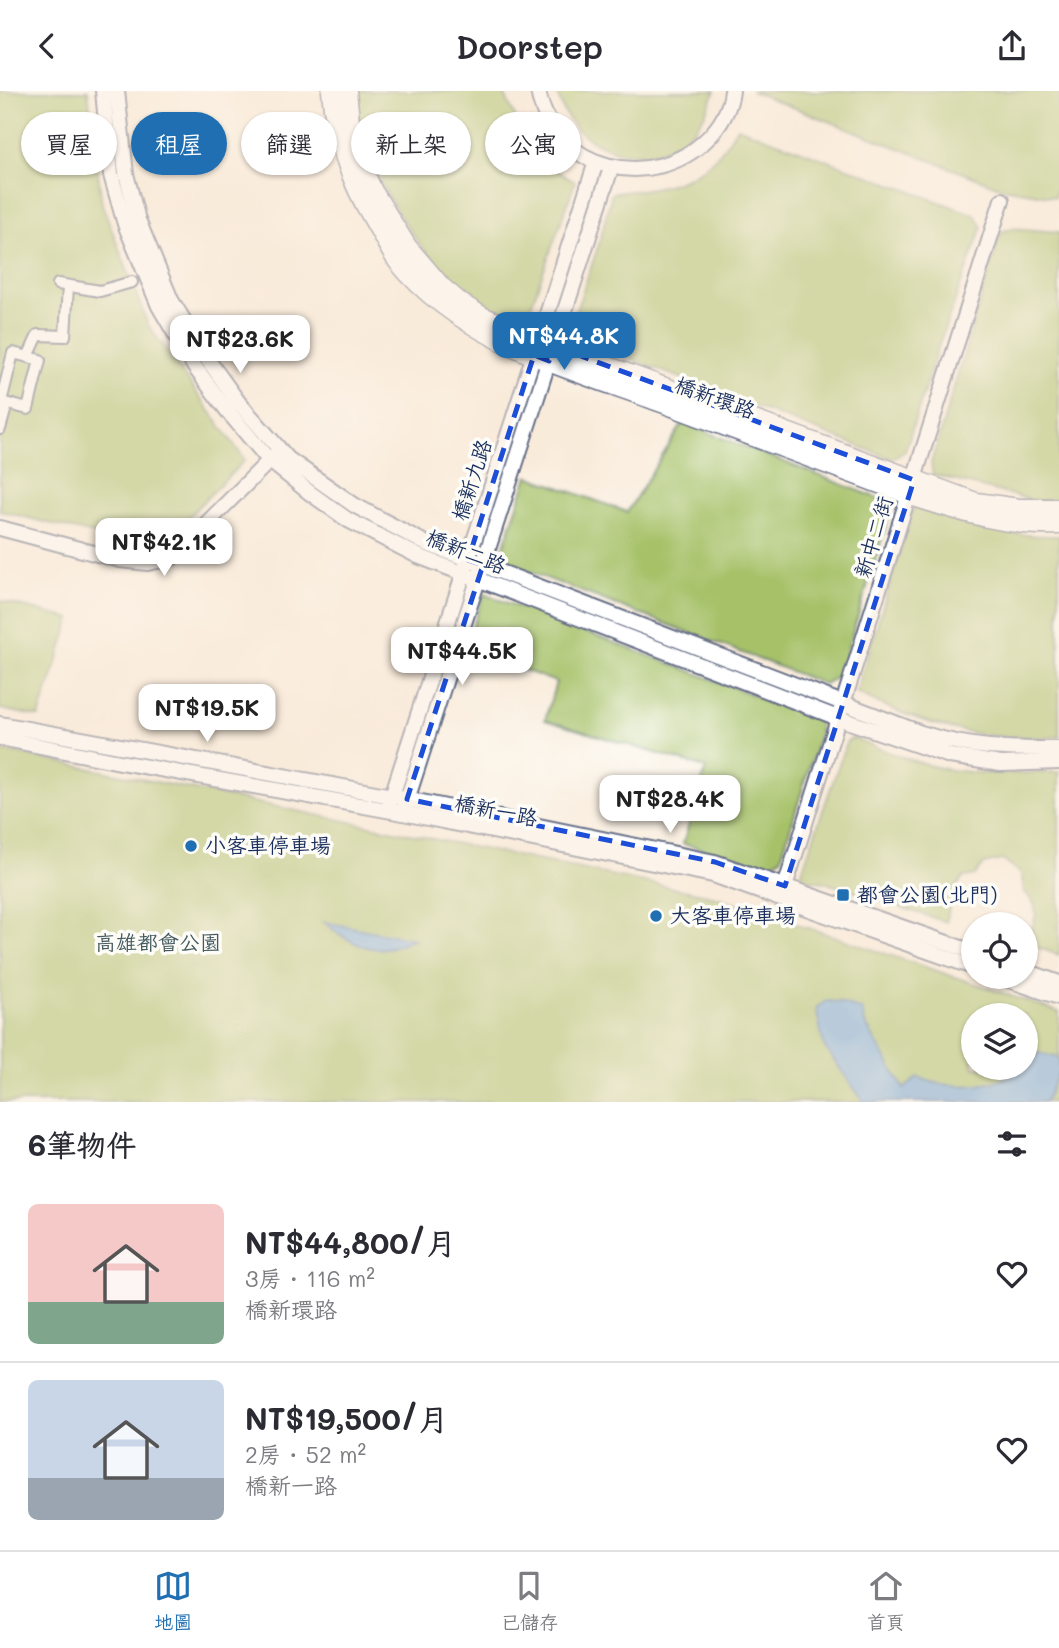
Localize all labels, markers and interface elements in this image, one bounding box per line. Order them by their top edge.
text: Doorstep [456,25,603,67]
icon: back [28,27,66,65]
icon: share [993,27,1031,65]
chip: 買屋 [21,112,117,175]
chip: 租屋 [131,112,227,175]
chip: 篩選 [241,112,337,175]
chip: 新上架 [351,112,471,175]
chip: 公寓 [485,112,581,175]
pin: NT$44.8K [492,313,636,372]
pin: NT$23.6K [168,315,312,375]
text: NT$44.8K [509,320,619,350]
text: NT$23.6K [186,323,294,353]
street label: 橋新環路 [671,370,760,424]
street label: 橋新九路 [445,435,496,524]
street label: 新中二街 [847,492,898,581]
pin: NT$42.1K [92,519,236,578]
street label: 橋新二路 [423,522,511,579]
text: NT$42.1K [111,526,217,556]
pin: NT$44.5K [390,627,534,687]
text: NT$44.5K [407,635,517,665]
pin: NT$19.5K [135,685,279,744]
text: NT$19.5K [155,692,259,722]
pin: NT$28.4K [598,775,742,835]
text: NT$28.4K [615,783,725,813]
street label: 橋新一路 [452,788,540,831]
place label: 小客車停車場 [205,831,331,858]
marker: 小客車停車場 [183,838,199,854]
place label: 都會公園(北門) [857,880,997,907]
marker: 都會公園(北門) [835,887,851,903]
place label: 大客車停車場 [670,901,796,928]
marker: 大客車停車場 [648,908,664,924]
map controls [961,912,1038,1080]
button: locate [961,912,1038,989]
park label: 高雄都會公園 [95,928,221,955]
button: layers [961,1003,1038,1080]
text: 6筆物件 [28,1124,136,1164]
icon: filters [993,1125,1031,1163]
text: NT$44,800/月 [245,1222,456,1262]
icon: home [84,1232,168,1316]
icon: heart [993,1255,1031,1293]
text: 3房 · 116 m² [245,1263,375,1293]
text: 橋新環路 [245,1294,337,1324]
text: NT$19,500/月 [245,1398,448,1438]
icon: home [84,1408,168,1492]
icon: heart [993,1431,1031,1469]
text: 2房 · 52 m² [245,1439,366,1469]
text: 橋新一路 [245,1470,337,1500]
tab: 地圖 [154,1567,192,1634]
tab: 已儲存 [501,1567,558,1634]
tab: 首頁 [867,1567,905,1634]

